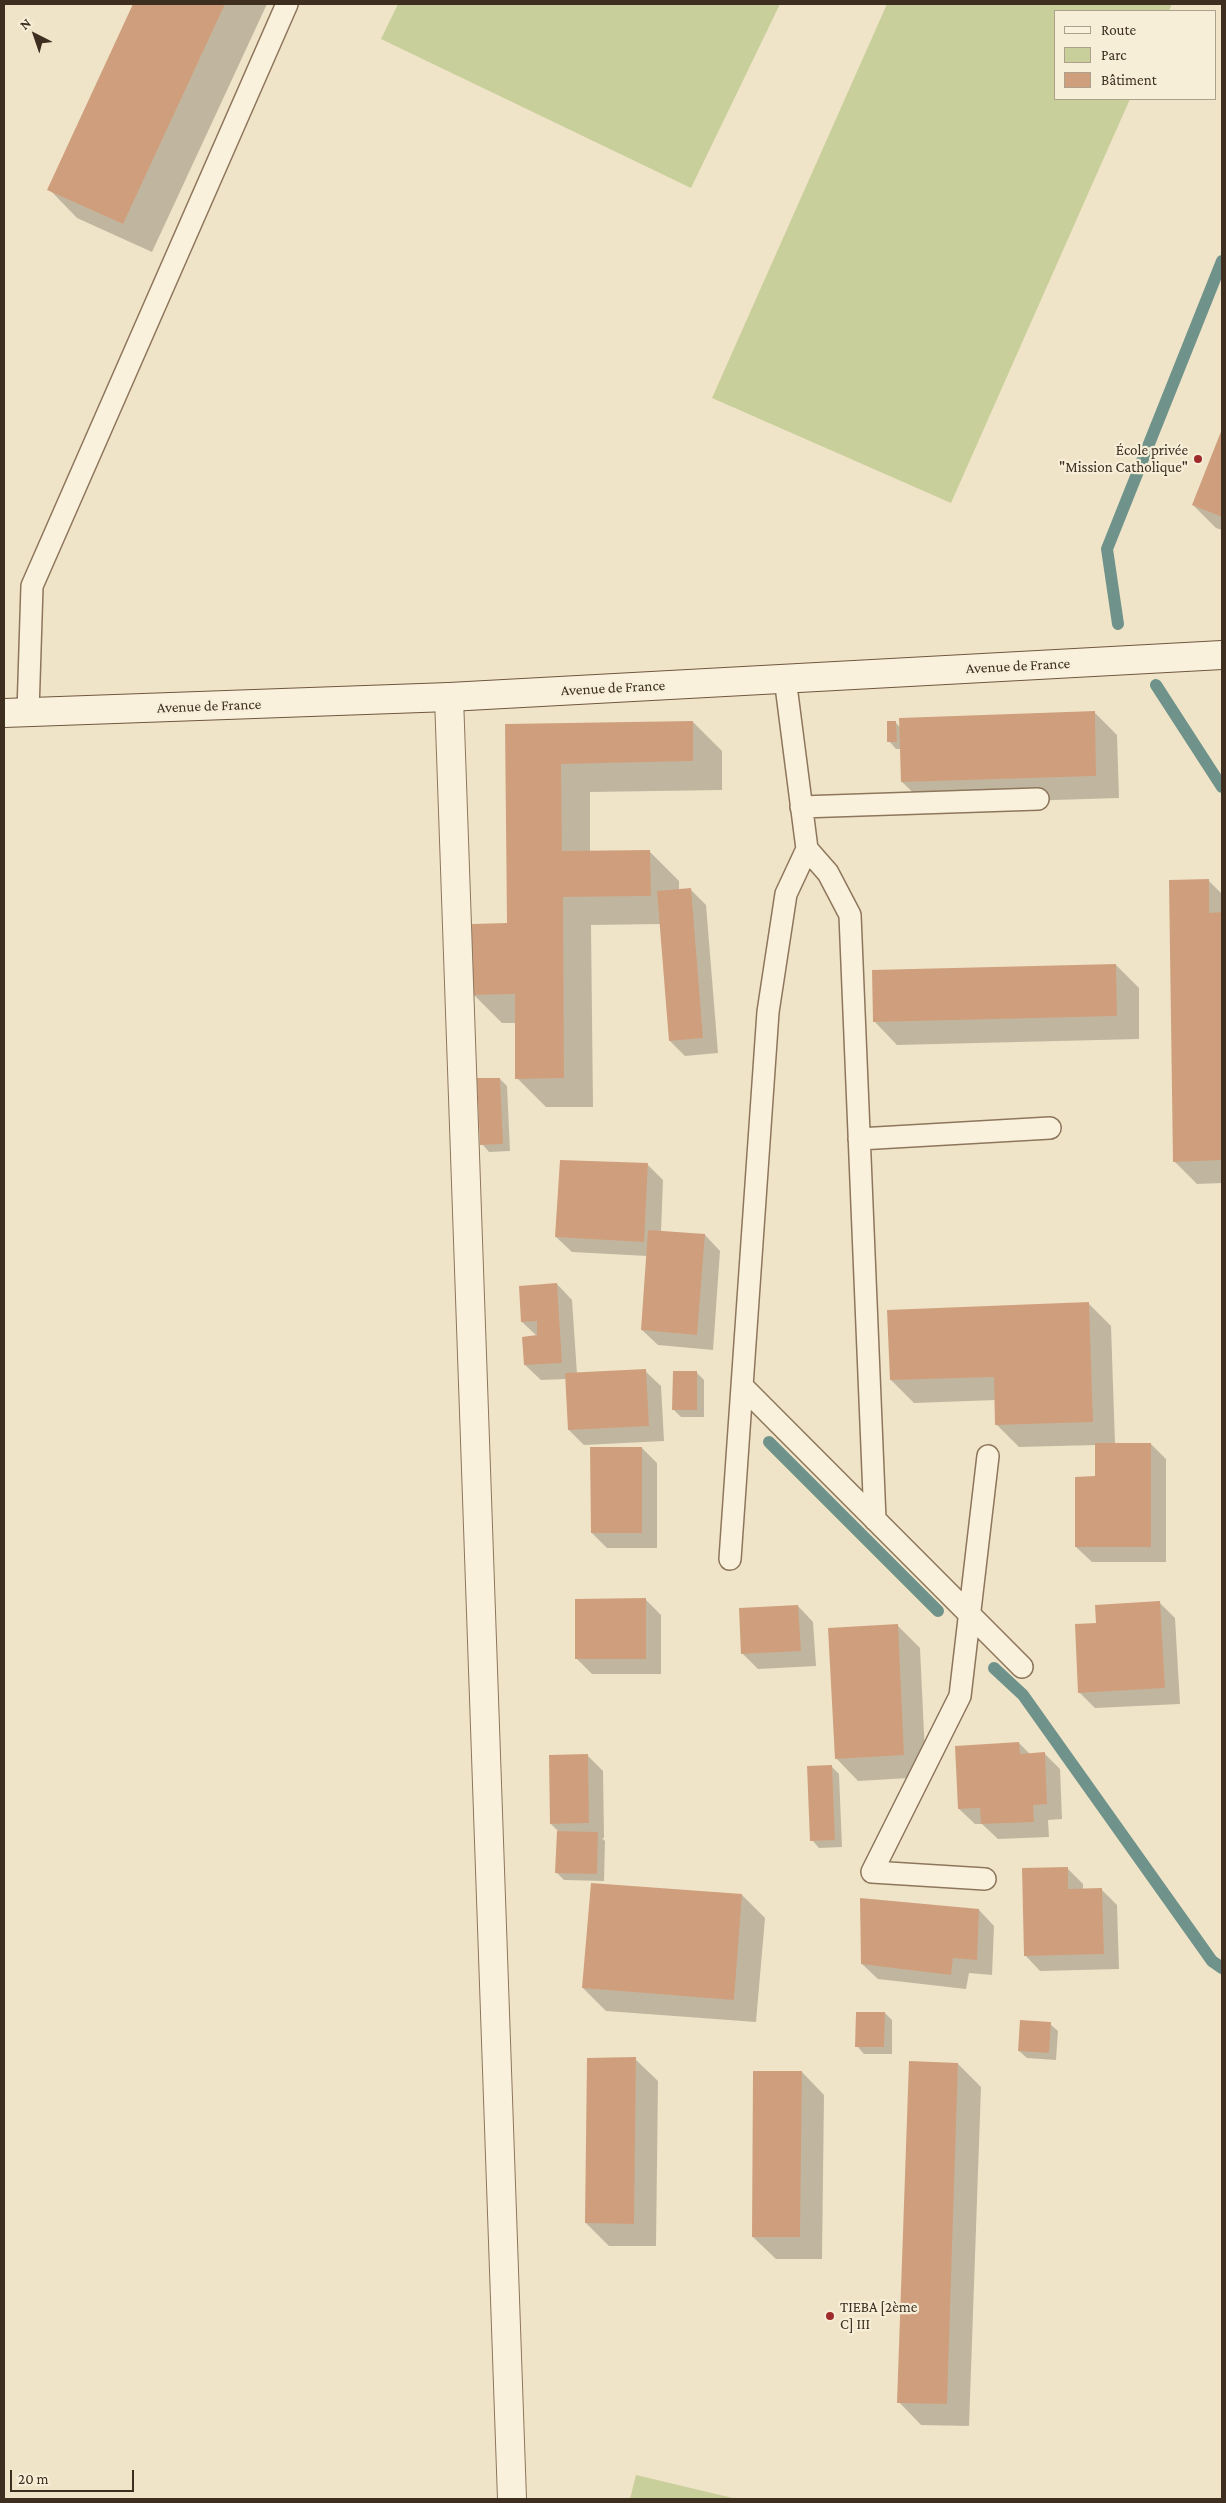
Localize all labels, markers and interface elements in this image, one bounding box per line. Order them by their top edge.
north arrow [10,10,60,60]
legend [1054,10,1216,100]
text: N [16,15,34,33]
text: Route [1101,22,1136,38]
text: Parc [1101,47,1127,63]
text: Bâtiment [1101,72,1157,88]
place label: École privée "Mission Catholique" [1059,441,1188,476]
marker: École privée "Mission Catholique" [1192,453,1204,465]
street label: Avenue de France [965,654,1071,678]
street label: Avenue de France [560,676,666,700]
street label: Avenue de France [157,695,261,717]
place label: TIEBA [2ème C] III [840,2298,917,2333]
marker: TIEBA [2ème C] III [824,2310,836,2322]
scale bar [12,2460,136,2492]
text: 20 m [18,2471,49,2487]

